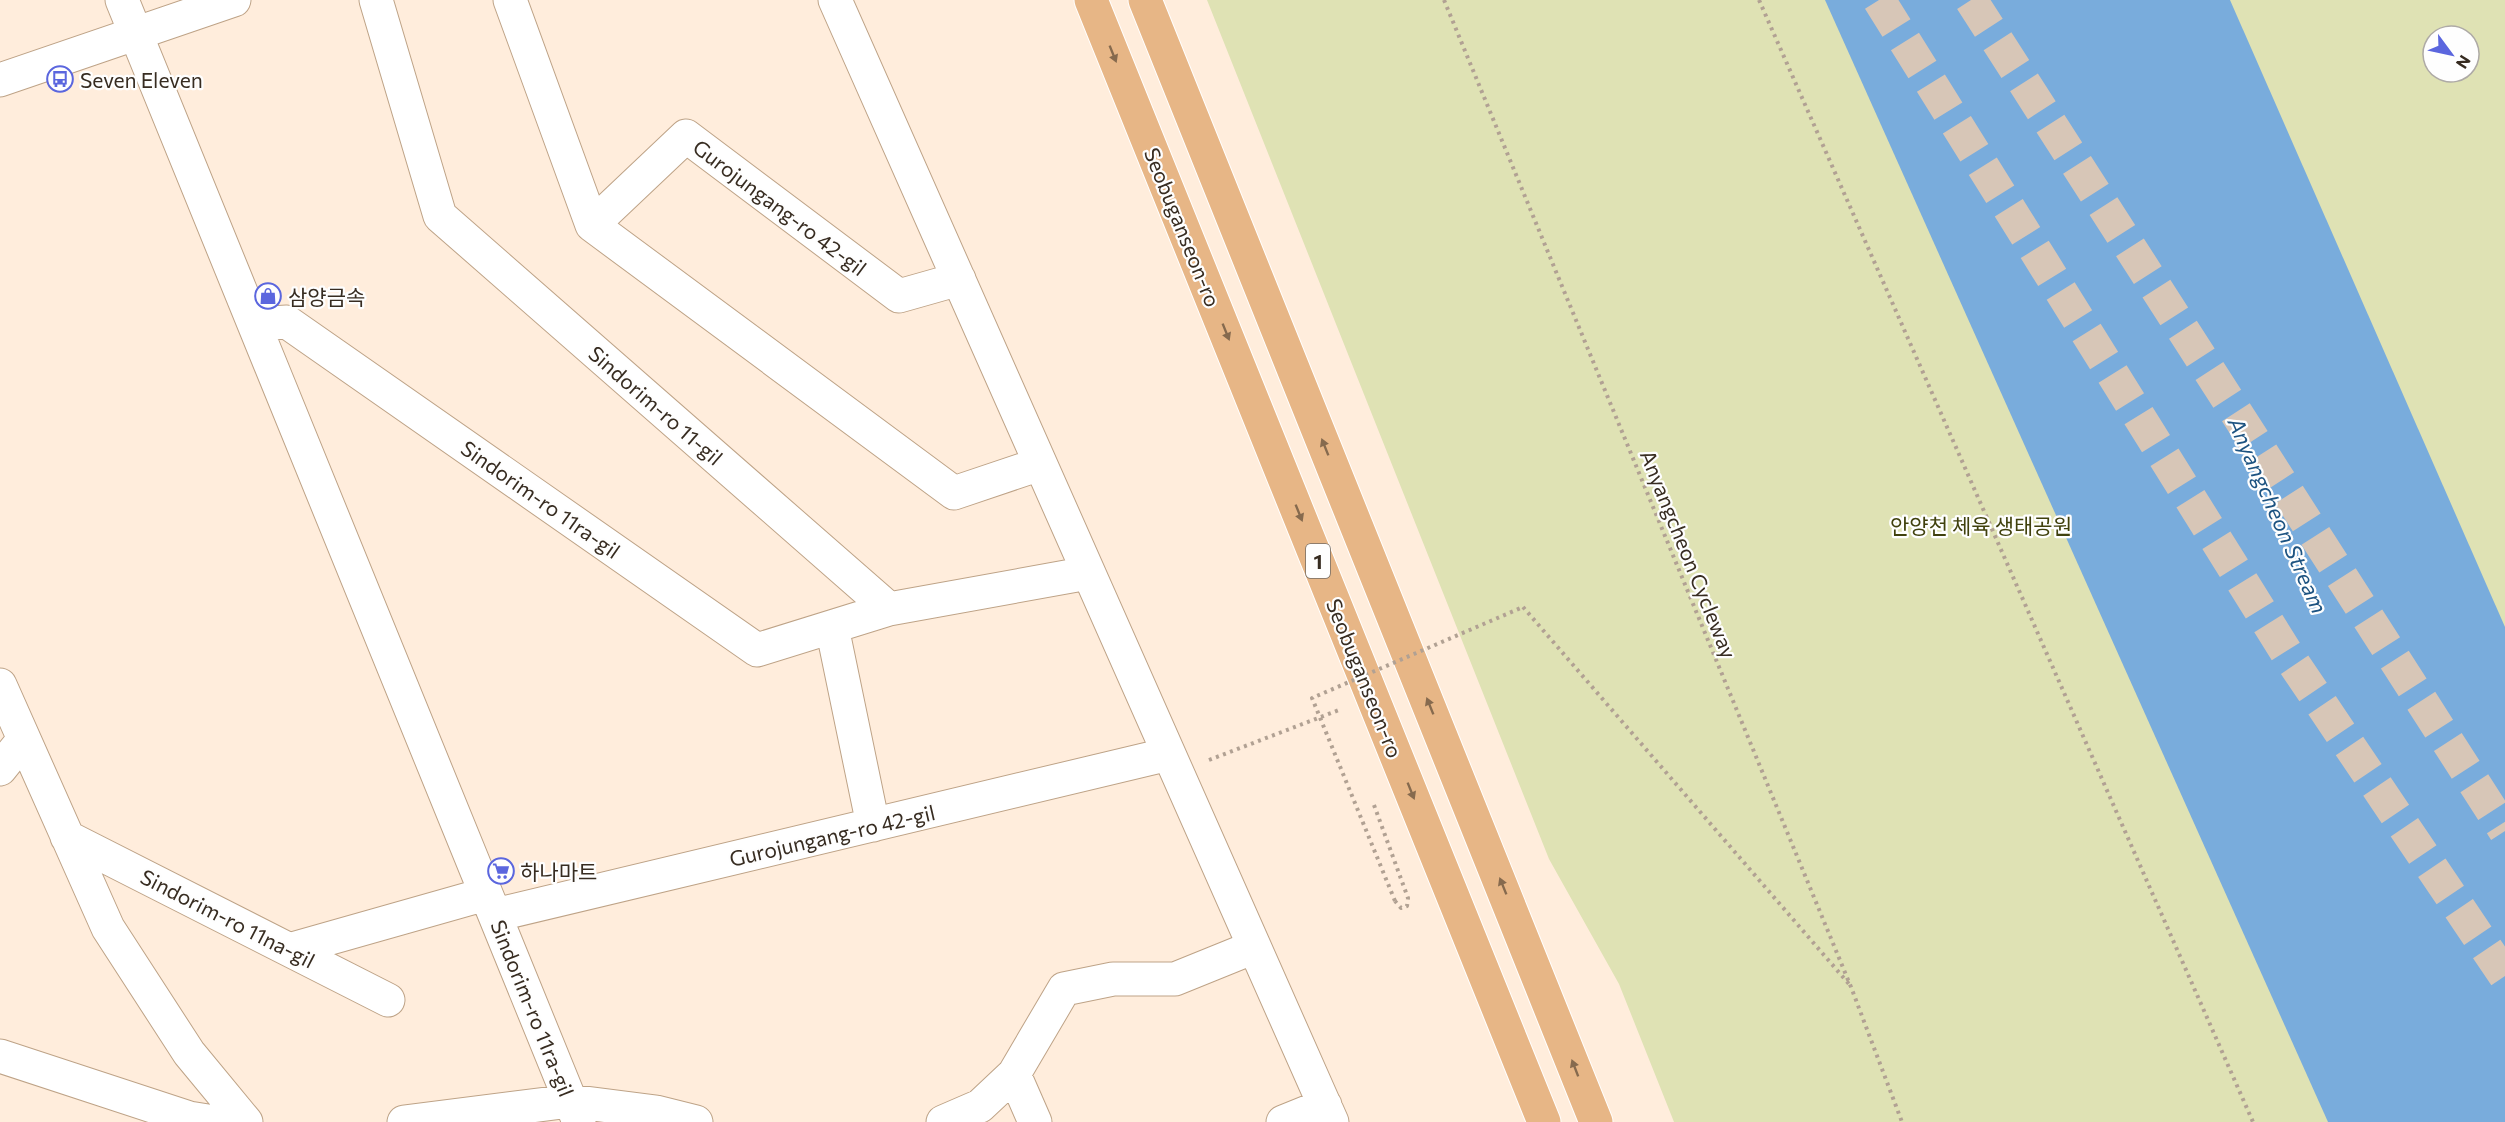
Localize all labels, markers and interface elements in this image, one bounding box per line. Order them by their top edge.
north arrow [2421,24,2481,84]
one-way arrow [1108,46,1118,64]
text: N [2453,52,2475,73]
bus stop icon: Seven Eleven [45,64,75,94]
place label: Seven Eleven [80,67,203,92]
street label: Gurojungang-ro 42-gil [688,134,872,280]
street label: Seobuganseon-ro [1140,144,1226,310]
shop icon: 삼양금속 [253,281,283,311]
place label: 삼양금속 [288,284,365,309]
one-way arrow [1221,324,1231,342]
street label: Sindorim-ro 11-gil [584,340,728,470]
water label: Anyangcheon Stream [2222,412,2333,617]
street label: Sindorim-ro 11ra-gil [457,435,625,563]
one-way arrow [1320,438,1329,456]
street label: Anyangcheon Cycleway [1636,446,1742,662]
one-way arrow [1294,505,1304,523]
park label: 안양천 체육 생태공원 [1890,513,2072,538]
road number: 1 [1306,544,1330,578]
street label: Seobuganseon-ro [1322,595,1408,761]
one-way arrow [1425,696,1435,714]
one-way arrow [1406,783,1416,801]
street label: Gurojungang-ro 42-gil [727,799,937,871]
supermarket icon: 하나마트 [486,856,516,886]
place label: 하나마트 [520,859,597,884]
street label: Sindorim-ro 11na-gil [137,863,319,973]
one-way arrow [1498,877,1508,895]
street label: Sindorim-ro 11ra-gil [486,916,580,1100]
one-way arrow [1570,1058,1580,1076]

